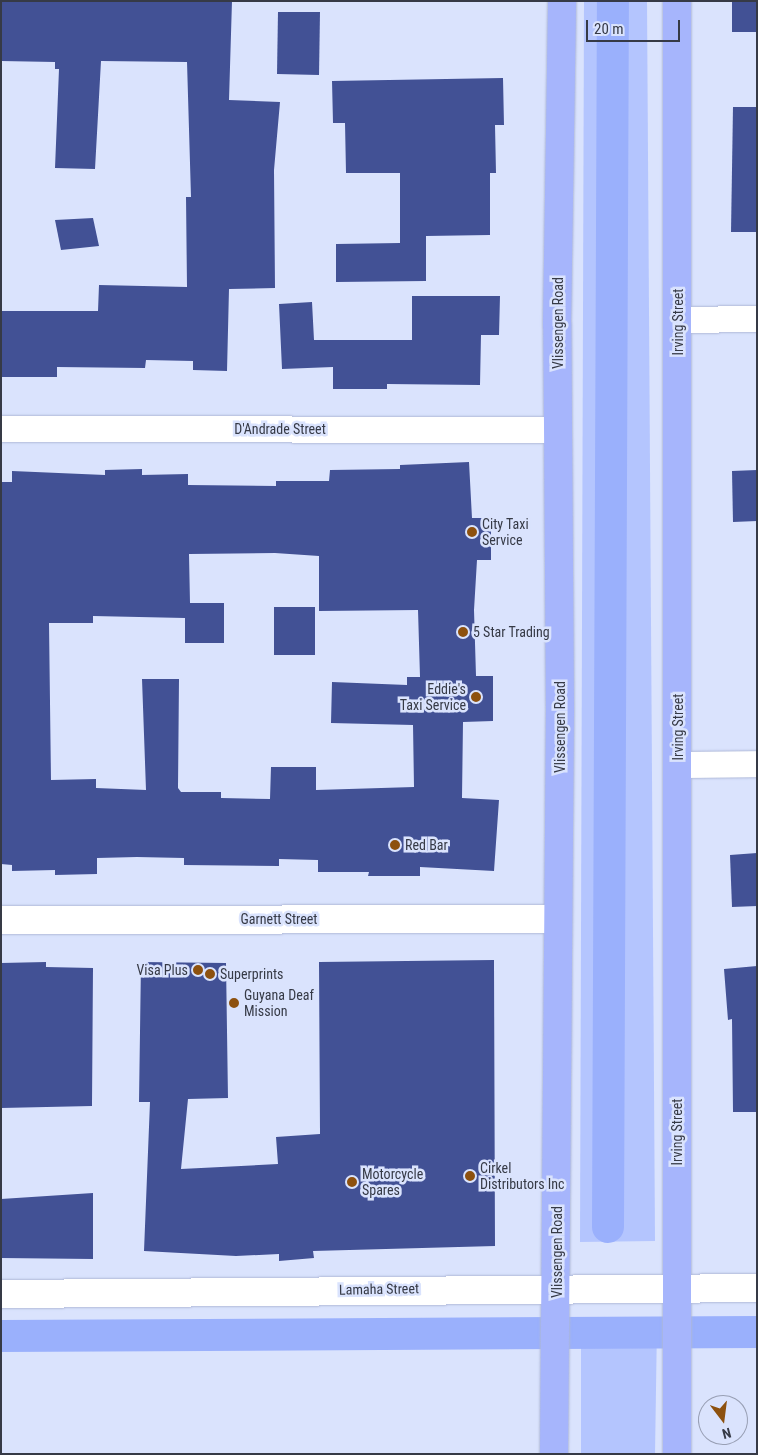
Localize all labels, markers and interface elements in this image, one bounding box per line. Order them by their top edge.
scale bar [588,10,682,42]
text: 20 m [594,20,624,38]
street label: Vlissengen Road [550,277,566,369]
street label: Irving Street [670,289,686,355]
street label: D'Andrade Street [234,421,326,437]
place label: City Taxi Service [482,516,529,548]
marker: City Taxi Service [466,526,478,538]
place label: 5 Star Trading [473,624,550,640]
marker: 5 Star Trading [457,626,469,638]
place label: Eddie's Taxi Service [400,681,466,714]
street label: Vlissengen Road [552,681,568,773]
marker: Eddie's Taxi Service [470,691,482,703]
street label: Irving Street [670,694,686,760]
place label: Red Bar [405,837,448,853]
marker: Red Bar [389,839,401,851]
street label: Garnett Street [241,911,317,927]
place label: Visa Plus [137,962,188,978]
marker: Visa Plus [192,964,204,976]
place label: Superprints [220,966,283,982]
marker: Superprints [204,968,216,980]
place label: Guyana Deaf Mission [244,987,314,1020]
marker: Guyana Deaf Mission [228,997,240,1009]
street label: Irving Street [669,1099,685,1165]
place label: Cirkel Distributors Inc [480,1160,565,1192]
place label: Motorcycle Spares [362,1166,423,1198]
marker: Cirkel Distributors Inc [464,1170,476,1182]
marker: Motorcycle Spares [346,1176,358,1188]
street label: Vlissengen Road [549,1206,565,1298]
street label: Lamaha Street [339,1280,419,1298]
north arrow [698,1395,748,1445]
text: N [720,1425,733,1442]

